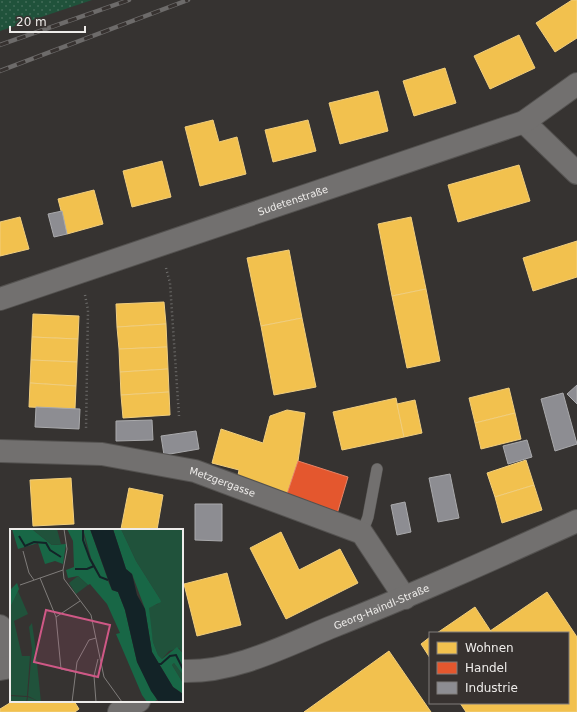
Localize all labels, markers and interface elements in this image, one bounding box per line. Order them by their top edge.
scale bar [10,8,85,34]
text: 20 m [16,15,47,29]
street label: Sudetenstraße [256,183,329,217]
street label: Metzgergasse [189,465,257,498]
inset map [10,529,183,702]
street label: Georg-Haindl-Straße [332,582,431,631]
legend [429,632,569,704]
text: Wohnen [465,641,514,655]
text: Handel [465,661,507,675]
text: Industrie [465,681,518,695]

